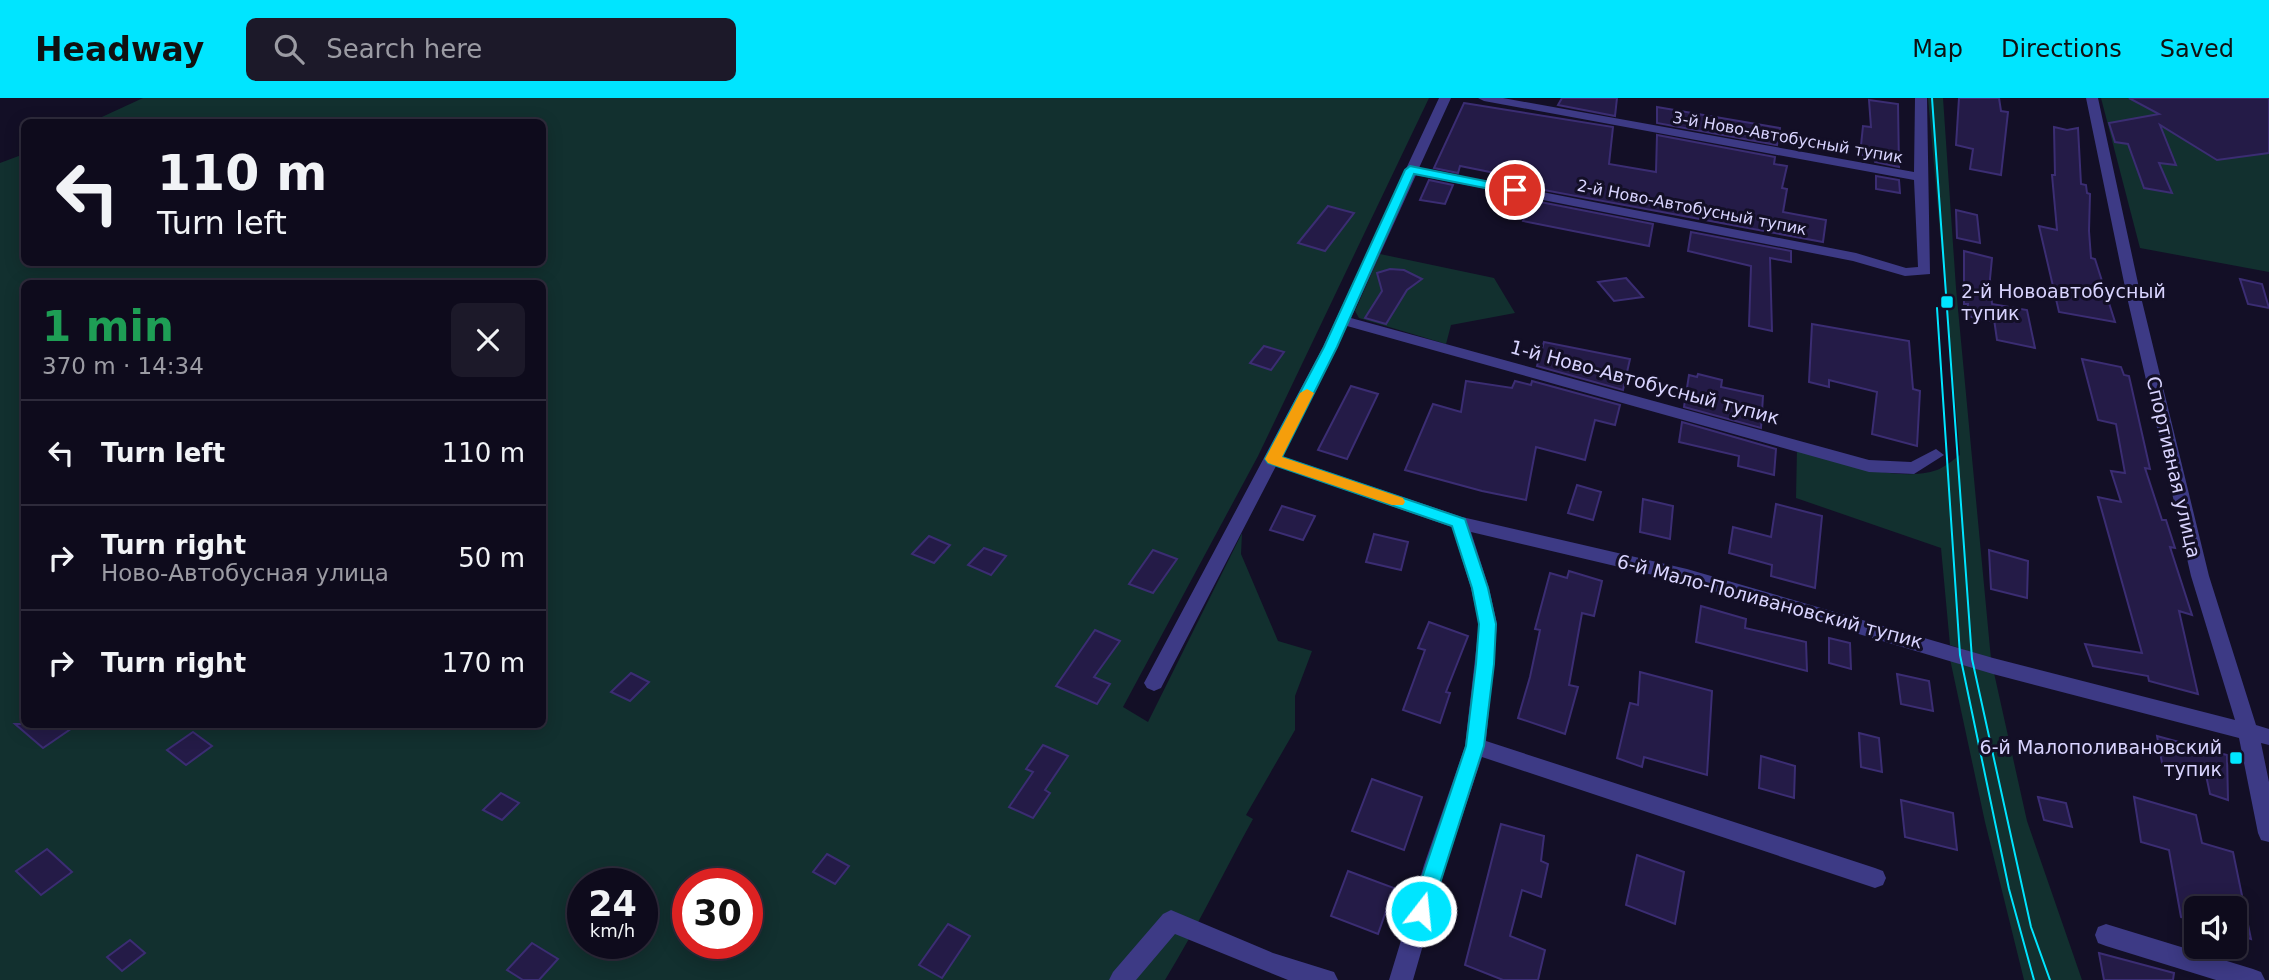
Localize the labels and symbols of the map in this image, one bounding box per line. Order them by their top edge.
street label: 3-й Ново-Автобусный тупик [1671,108,1905,167]
pin [1485,160,1545,220]
street label: 2-й Ново-Автобусный тупик [1575,176,1809,239]
place label: 2-й Новоавтобусный тупик [1961,280,2166,324]
marker: 2-й Новоавтобусный тупик [1939,294,1955,310]
street label: 1-й Ново-Автобусный тупик [1508,335,1782,429]
street label: Спортивная улица [2142,374,2206,560]
street label: 6-й Мало-Поливановский тупик [1615,550,1925,652]
place label: 6-й Малополивановский тупик [1980,736,2222,780]
marker: 6-й Малополивановский тупик [2228,750,2244,766]
speed limit sign: 30 [672,868,763,959]
position arrow [1384,874,1458,948]

